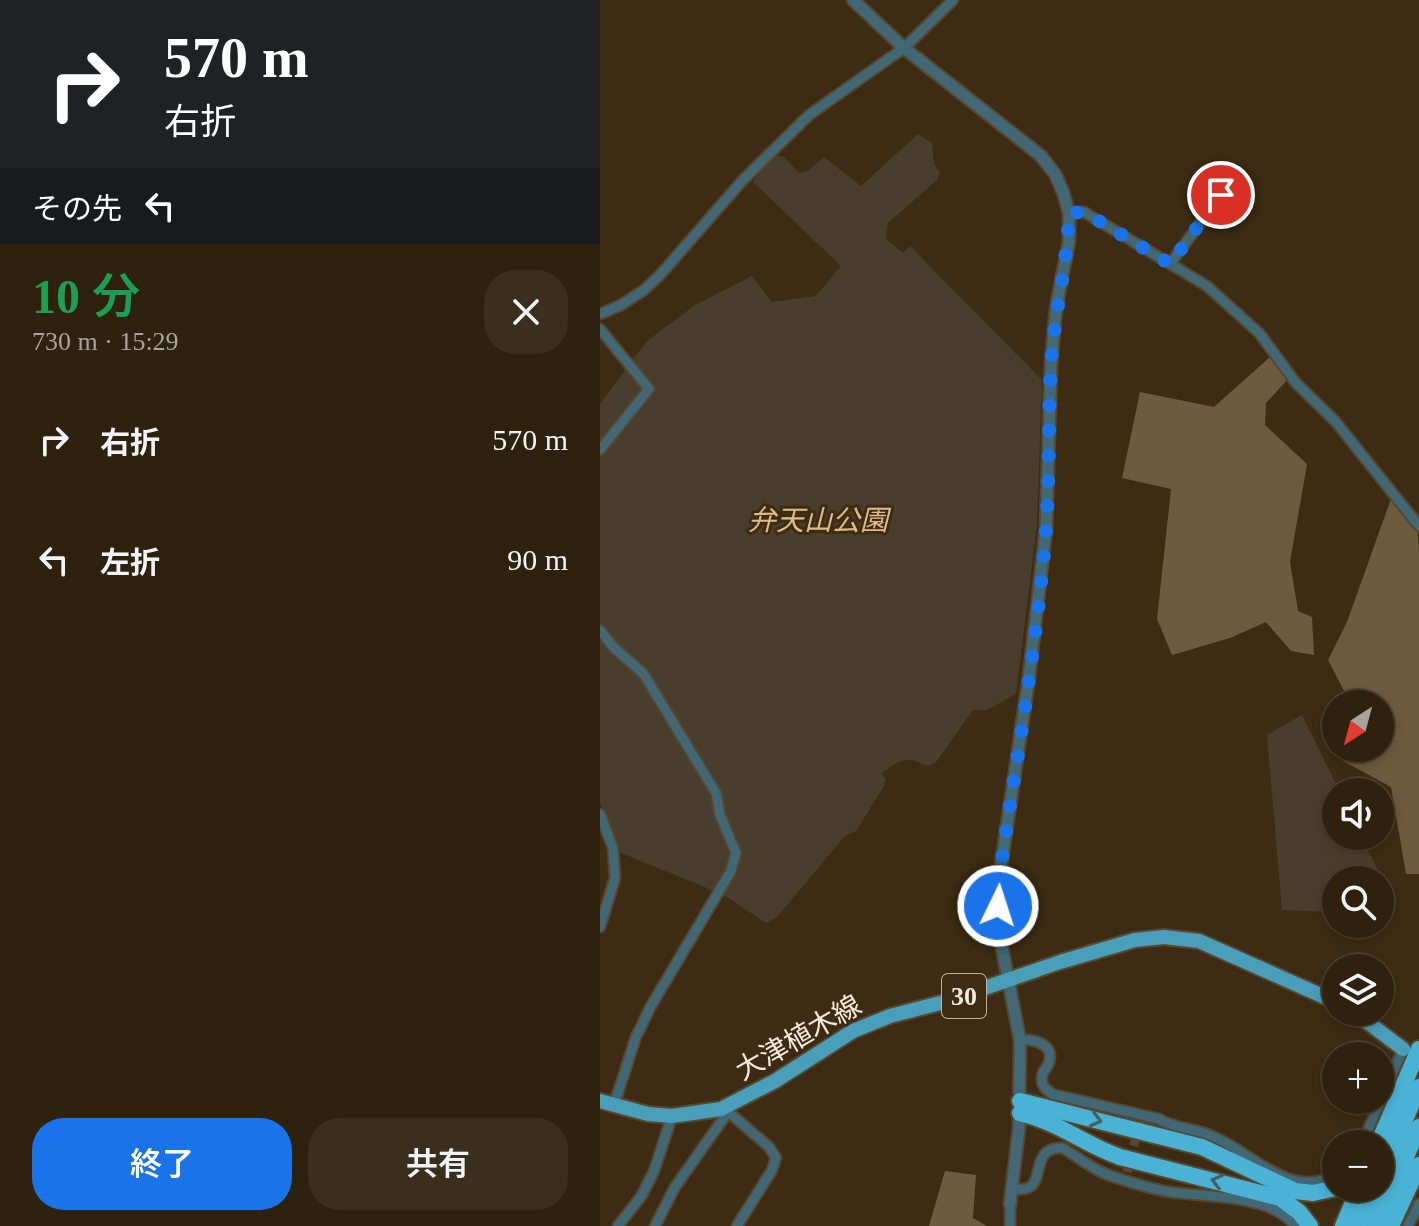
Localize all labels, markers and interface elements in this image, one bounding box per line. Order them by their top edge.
text: 570 m [164,27,309,89]
icon: right [32,32,136,136]
text: 右折 [164,102,236,142]
pin [1187,161,1255,229]
icon: arrive [1199,173,1243,217]
icon: left [138,184,182,228]
text: その先 [32,192,122,225]
text: 10 分 [32,270,140,323]
button: close [484,270,568,354]
text: 730 m · 15:29 [32,327,179,356]
icon: right [32,418,76,462]
text: 570 m [492,423,568,456]
text: 右折 [100,426,160,459]
park label: 弁天山公園 [748,505,892,536]
icon: left [32,538,76,582]
text: 90 m [507,543,568,576]
text: 左折 [100,546,160,579]
north arrow [1322,690,1394,762]
map controls [1322,690,1394,1202]
button: sound [1322,778,1394,850]
position arrow [956,864,1040,948]
button: search [1322,866,1394,938]
button: layers [1322,954,1394,1026]
road number: 30 [942,974,986,1018]
street label: 大津植木線 [730,989,867,1086]
button: + [1322,1042,1394,1114]
one-way arrow [1088,1110,1102,1127]
button: 終了 [32,1118,292,1210]
button: 共有 [308,1118,568,1210]
button: − [1322,1130,1394,1202]
one-way arrow [1211,1174,1225,1191]

